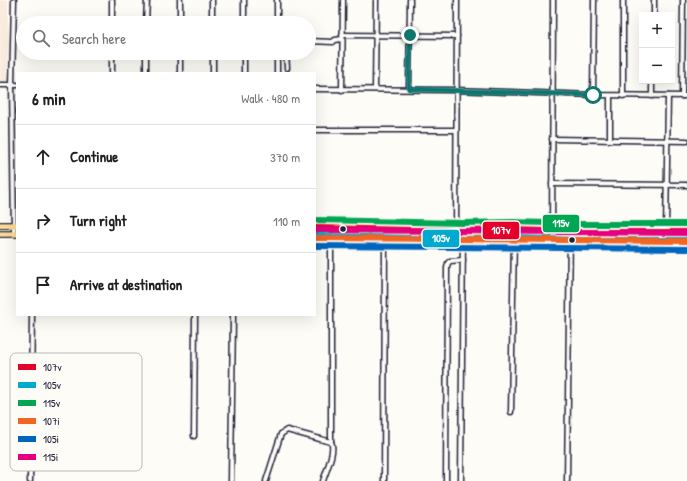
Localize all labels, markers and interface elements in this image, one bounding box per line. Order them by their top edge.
map controls [639,12,675,84]
button: + [639,12,675,48]
search box [16,16,316,60]
route end [401,26,419,44]
icon: search [30,27,52,49]
text: Search here [62,28,126,49]
button: − [639,48,675,84]
route start [584,86,602,104]
text: 6 min [32,87,66,110]
text: Walk · 480 m [241,89,300,107]
icon: ahead [32,146,54,168]
text: Continue [70,146,118,167]
text: 370 m [270,148,300,166]
icon: right [32,210,54,232]
text: Turn right [70,210,126,231]
text: 110 m [273,212,300,230]
line badge: 115v [542,214,580,233]
text: 115v [552,216,570,230]
line badge: 107v [482,221,520,240]
text: 107v [492,223,511,237]
unlabelled marker [338,224,348,234]
line badge: 105v [422,229,460,248]
text: 105v [432,231,451,245]
unlabelled marker [567,235,577,245]
icon: arrive [32,274,54,296]
text: Arrive at destination [70,274,182,295]
legend [10,353,142,471]
text: 107v [43,360,62,374]
text: 105v [43,378,62,392]
text: 115v [43,396,61,410]
text: 107i [43,414,60,428]
text: 105i [43,432,59,446]
text: 115i [43,450,58,464]

